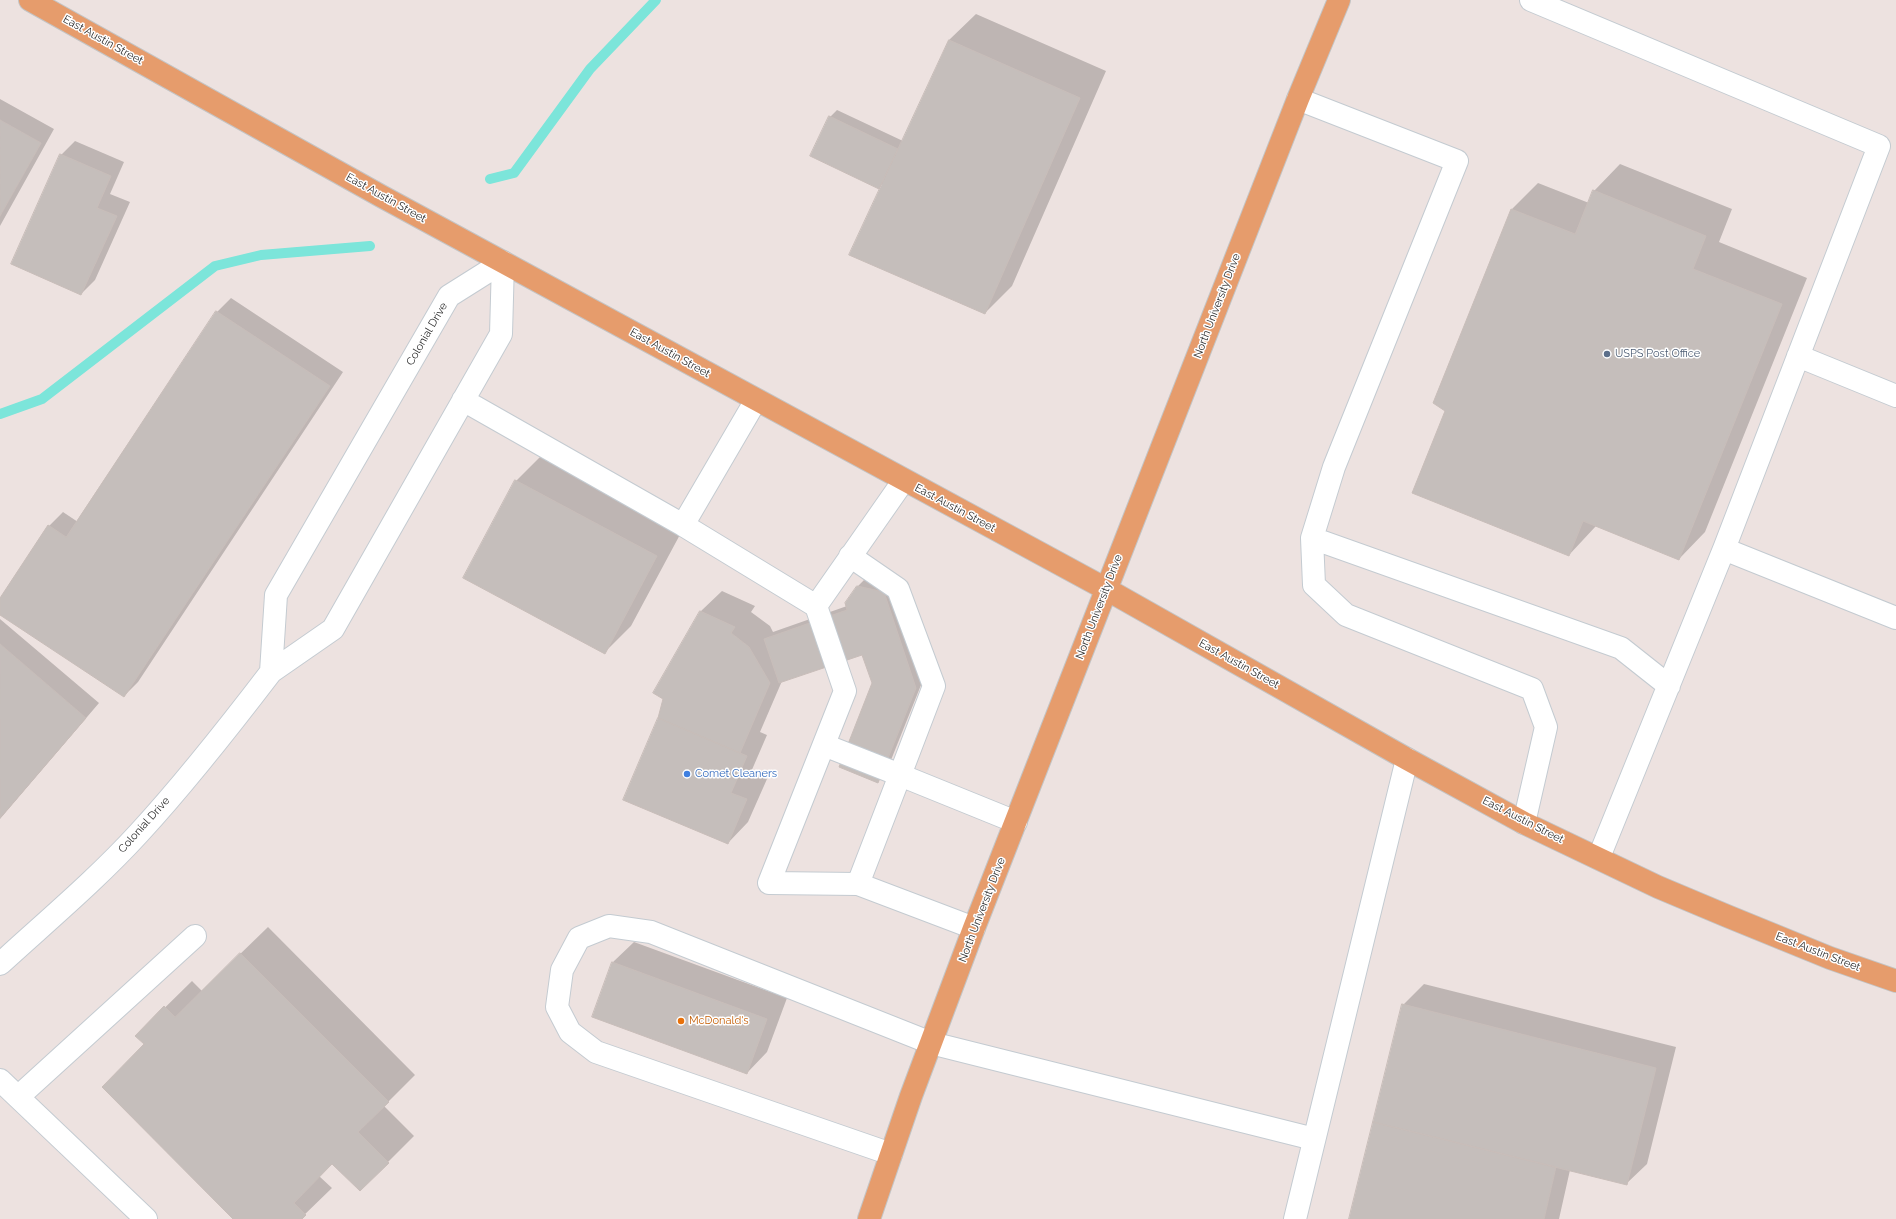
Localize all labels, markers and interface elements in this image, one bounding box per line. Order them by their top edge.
street label: East Austin Street [61,13,145,67]
street label: East Austin Street [344,171,428,225]
street label: North University Drive [1191,252,1243,360]
street label: Colonial Drive [404,300,450,368]
street label: East Austin Street [628,326,712,380]
place label: USPS Post Office [1615,347,1700,361]
marker: USPS Post Office [1602,349,1612,359]
street label: East Austin Street [912,481,998,535]
street label: North University Drive [1073,553,1125,661]
street label: East Austin Street [1197,637,1281,691]
place label: Comet Cleaners [695,767,777,781]
marker: Comet Cleaners [682,769,692,779]
street label: Colonial Drive [116,794,172,856]
street label: East Austin Street [1480,794,1566,846]
street label: North University Drive [956,856,1008,964]
street label: East Austin Street [1774,930,1862,974]
place label: McDonald's [689,1014,749,1028]
marker: McDonald's [676,1016,686,1026]

